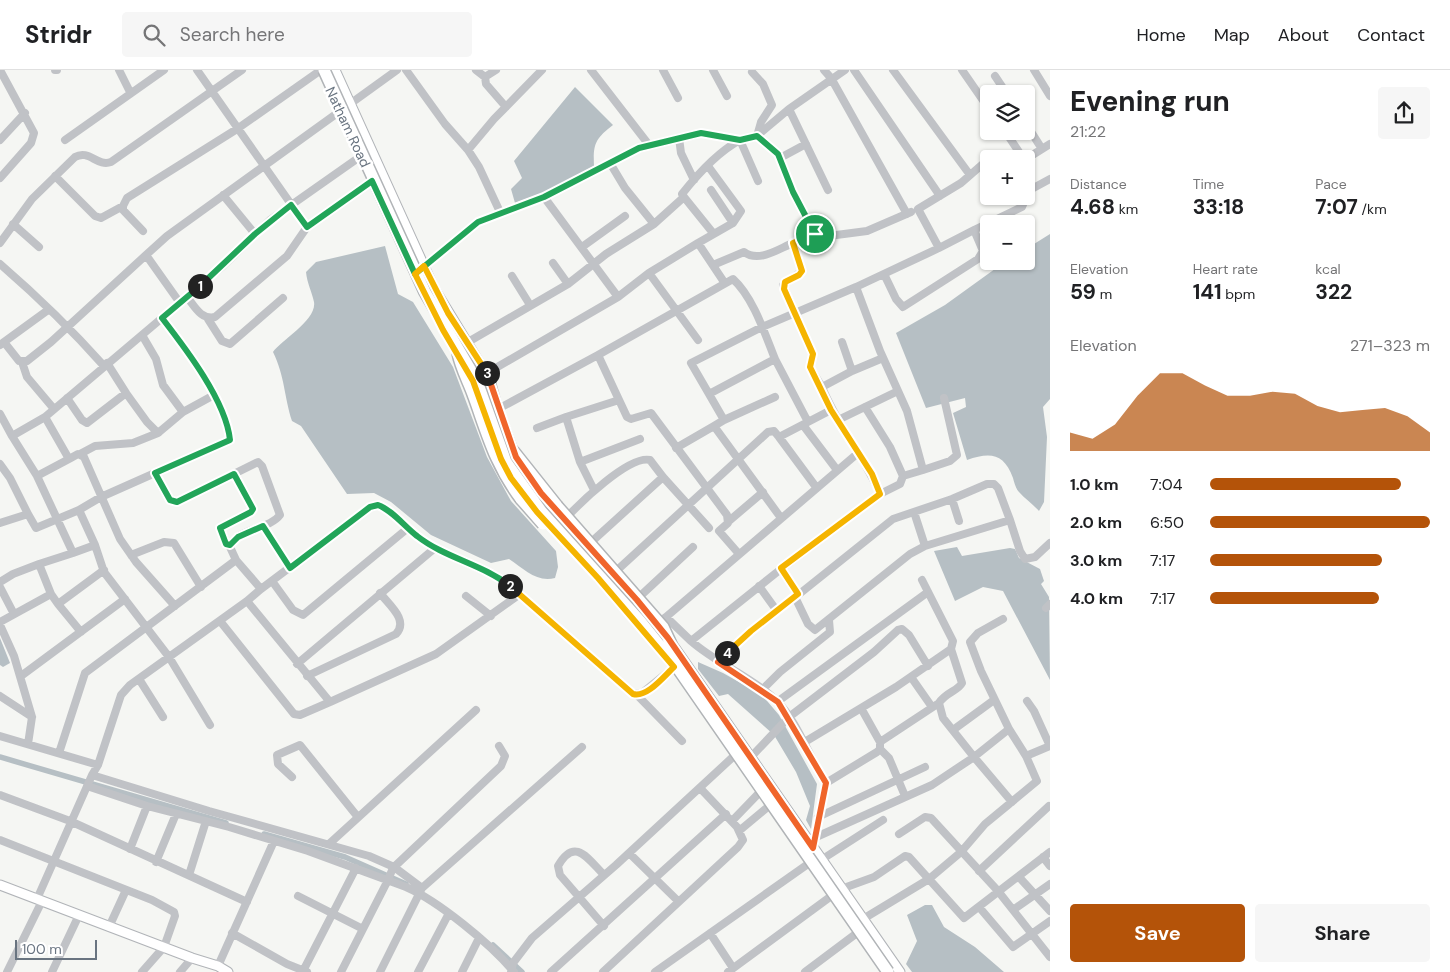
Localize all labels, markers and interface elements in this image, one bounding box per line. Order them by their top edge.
search box [122,12,472,57]
text: Stridr [25,19,92,50]
icon: search [140,21,168,49]
text: Search here [180,22,285,47]
text: Home [1136,23,1186,47]
text: Map [1214,23,1250,47]
text: About [1278,23,1329,47]
text: Contact [1357,23,1425,47]
text: Evening run [1070,83,1230,120]
street label: Natham Road [321,84,375,170]
map controls [980,85,1035,270]
button: layers [980,85,1035,140]
button: share [1378,87,1430,139]
text: 21:22 [1070,121,1106,142]
button: + [980,150,1035,205]
text: Distance [1070,175,1127,193]
text: Time [1193,175,1224,193]
text: Pace [1315,175,1347,193]
text: 4.68 [1070,193,1115,221]
text: 33:18 [1193,193,1244,221]
text: 7:07 [1315,193,1358,221]
text: km [1115,200,1138,218]
text: /km [1358,200,1387,218]
pin [794,213,836,255]
button: − [980,215,1035,270]
icon: arrive [801,220,829,248]
text: Elevation [1070,260,1128,278]
text: Heart rate [1193,260,1258,278]
text: kcal [1315,260,1341,278]
pin: 1 [188,274,212,298]
text: 1 [198,277,203,295]
text: 59 [1070,278,1096,306]
text: 141 [1193,278,1222,306]
text: 322 [1315,278,1352,306]
text: m [1096,285,1112,303]
text: bpm [1222,285,1255,303]
text: Elevation [1070,335,1137,356]
text: 271–323 m [1350,335,1430,356]
pin: 3 [474,360,500,386]
text: 3 [483,364,492,382]
text: 1.0 km [1070,474,1119,495]
text: 7:04 [1150,474,1182,495]
text: 2.0 km [1070,512,1122,533]
text: 6:50 [1150,512,1184,533]
text: 3.0 km [1070,550,1122,571]
text: 7:17 [1150,550,1175,571]
pin: 2 [498,574,522,598]
text: 2 [506,577,515,595]
text: 4.0 km [1070,588,1123,609]
text: 7:17 [1150,588,1175,609]
pin: 4 [714,640,740,666]
text: 4 [723,644,732,662]
button: Save [1070,904,1245,962]
button: Share [1255,904,1430,962]
scale bar [15,937,98,960]
text: 100 m [22,940,62,958]

